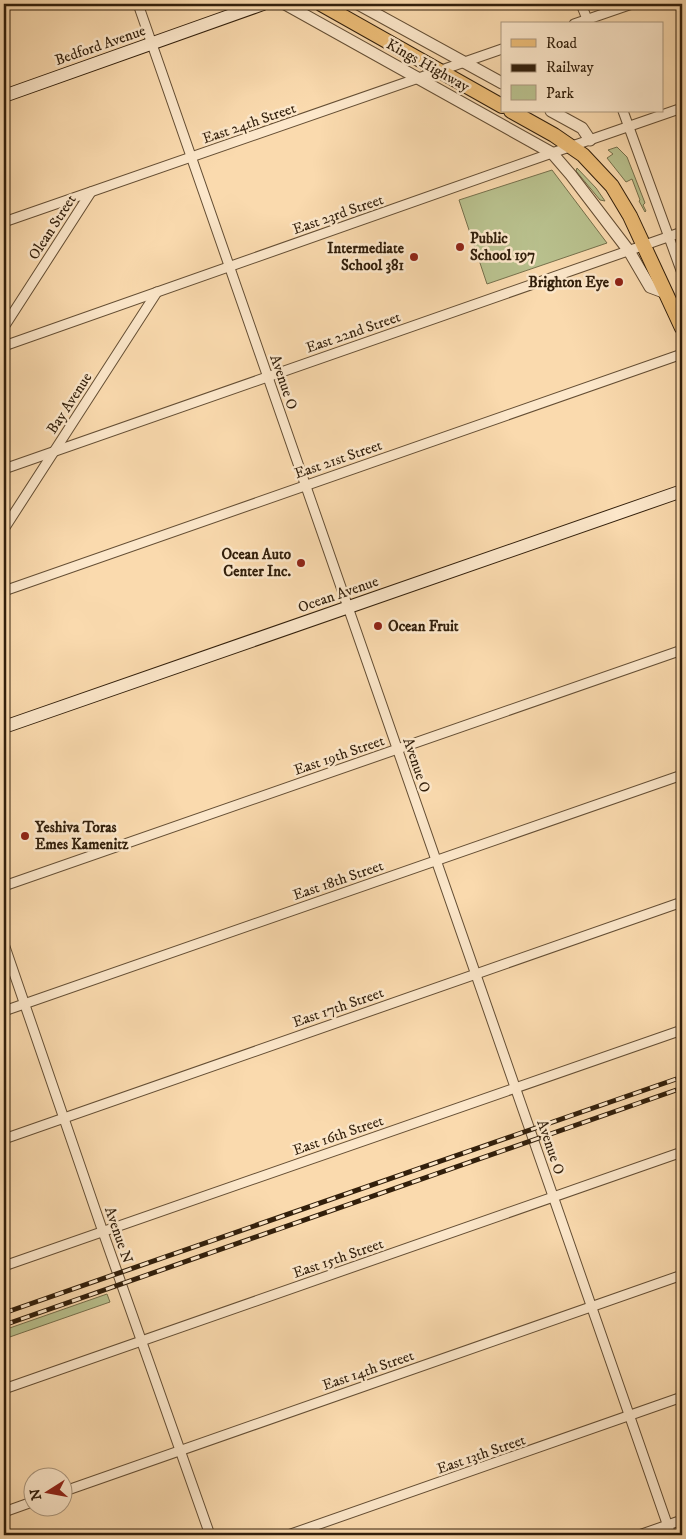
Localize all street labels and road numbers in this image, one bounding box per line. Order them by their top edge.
street label: Bedford Avenue [52,21,148,70]
street label: Kings Highway [383,35,473,97]
street label: East 24th Street [200,99,298,148]
street label: East 23rd Street [290,190,386,239]
street label: Olean Street [24,191,81,264]
street label: East 22nd Street [303,307,403,358]
street label: Avenue O [265,352,302,412]
street label: Bay Avenue [43,369,96,438]
street label: East 21st Street [292,436,385,483]
street label: Ocean Avenue [295,572,381,617]
street label: East 19th Street [291,731,387,780]
street label: Avenue O [398,735,435,795]
street label: East 18th Street [290,856,386,905]
street label: East 17th Street [290,983,386,1032]
street label: East 16th Street [290,1111,386,1160]
street label: Avenue O [532,1117,569,1177]
street label: Avenue N [100,1204,137,1266]
street label: East 15th Street [291,1234,386,1283]
street label: East 14th Street [320,1346,417,1395]
street label: East 13th Street [434,1430,528,1479]

